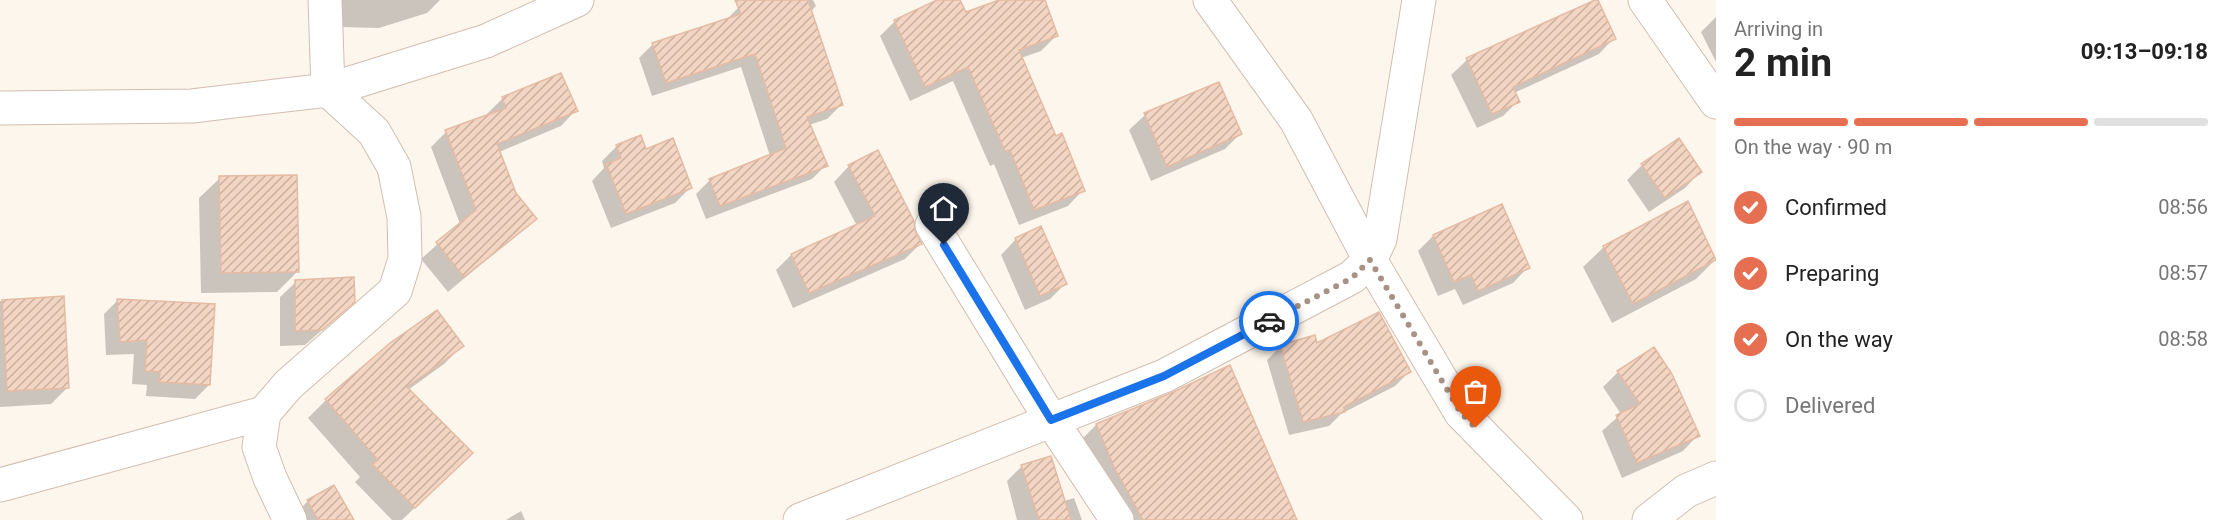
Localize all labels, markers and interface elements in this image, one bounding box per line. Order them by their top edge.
text: Arriving in [1734,17,1823,41]
text: 09:13–09:18 [2081,39,2208,64]
text: 2 min [1734,40,1832,86]
text: On the way · 90 m [1734,135,1892,159]
pin [918,183,969,245]
icon: check [1734,191,1767,224]
icon: home [927,192,960,225]
text: Confirmed [1785,195,1887,220]
text: 08:56 [2158,195,2208,219]
icon: check [1734,257,1767,290]
text: Preparing [1785,261,1879,286]
text: 08:57 [2158,261,2208,285]
courier [1239,291,1299,351]
icon: car [1253,305,1286,338]
icon: check [1734,323,1767,356]
text: On the way [1785,327,1893,352]
text: 08:58 [2158,327,2208,351]
pin [1450,366,1501,428]
icon: bag [1459,375,1492,408]
text: Delivered [1785,393,1875,418]

